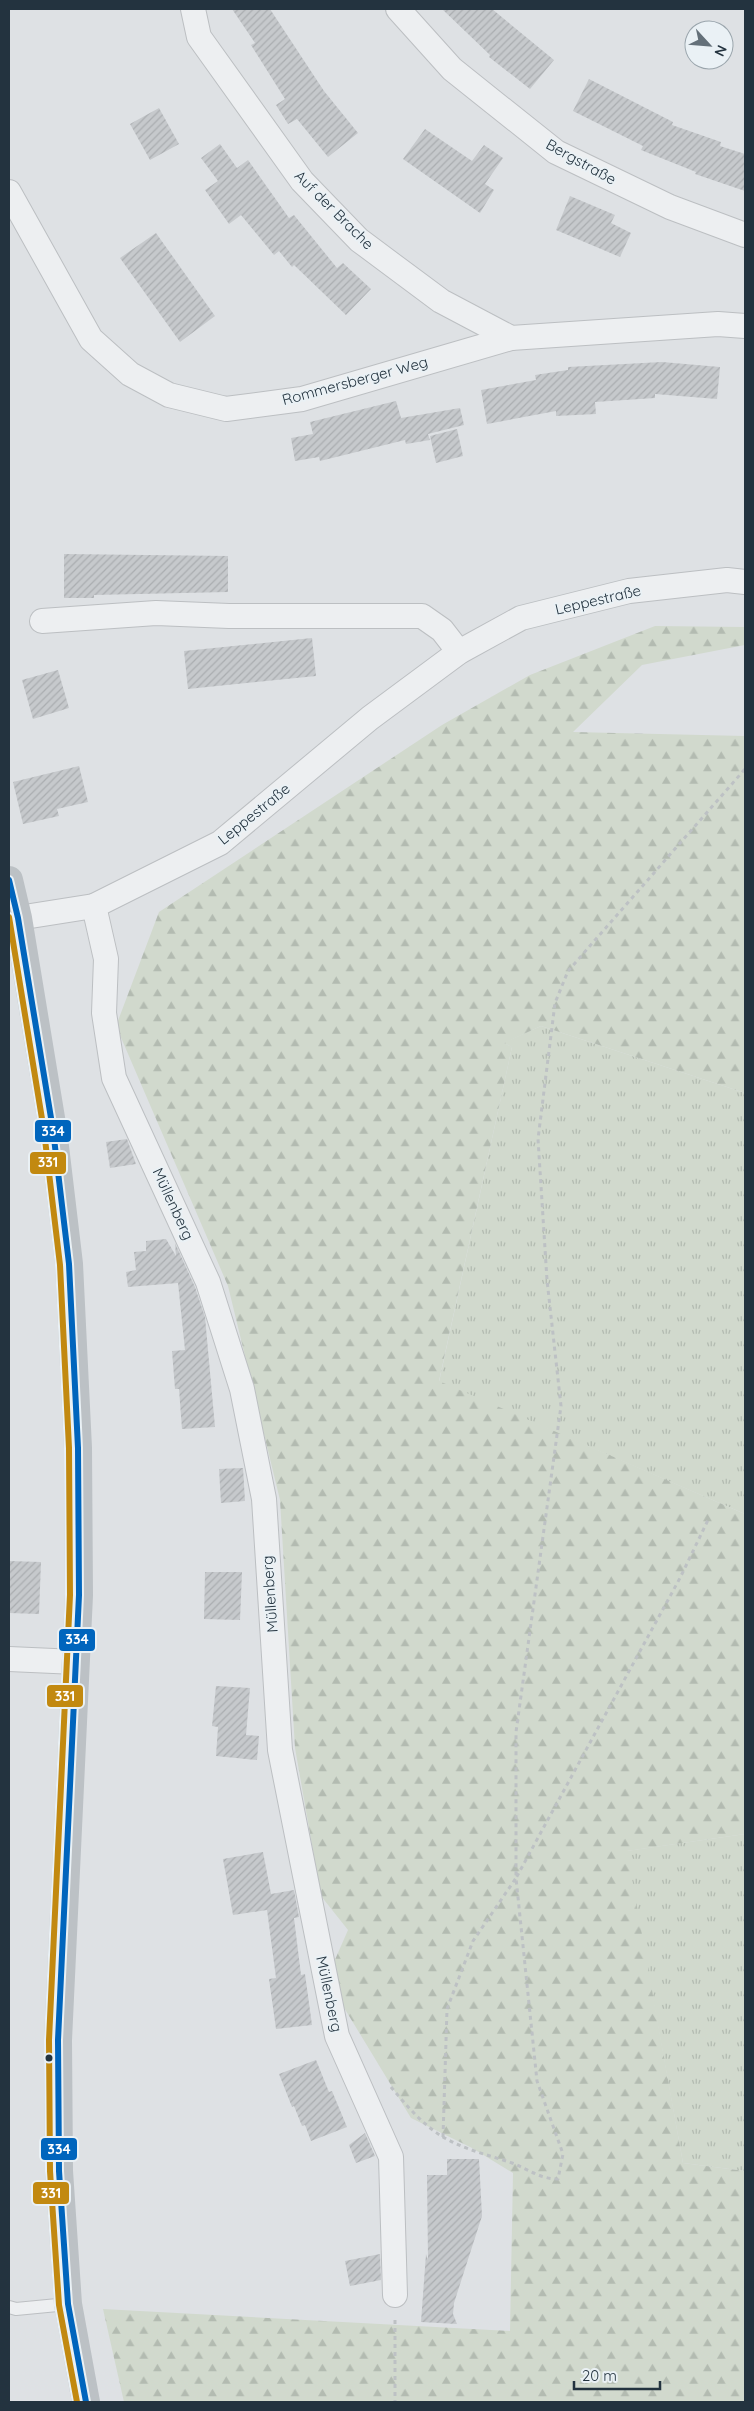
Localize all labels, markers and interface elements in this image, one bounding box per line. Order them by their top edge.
north arrow [684,20,734,70]
text: N [710,42,731,59]
street label: Bergstraße [543,135,620,189]
street label: Auf der Brache [291,166,378,253]
street label: Rommersberger Weg [280,352,430,409]
street label: Leppestraße [553,580,643,619]
street label: Leppestraße [214,779,294,849]
line badge: 334 [34,1119,72,1143]
text: 334 [41,1122,65,1140]
line badge: 331 [29,1151,67,1175]
text: 331 [38,1153,58,1171]
street label: Müllenberg [149,1165,198,1243]
street label: Müllenberg [257,1555,282,1633]
line badge: 334 [58,1628,96,1652]
text: 334 [65,1630,89,1648]
line badge: 331 [46,1684,84,1708]
text: 331 [55,1687,75,1705]
street label: Müllenberg [312,1954,347,2034]
unlabelled marker [44,2053,54,2063]
line badge: 334 [40,2137,78,2161]
text: 334 [47,2140,71,2158]
line badge: 331 [32,2181,70,2205]
text: 331 [41,2184,61,2202]
scale bar [574,2358,660,2390]
text: 20 m [582,2366,617,2385]

